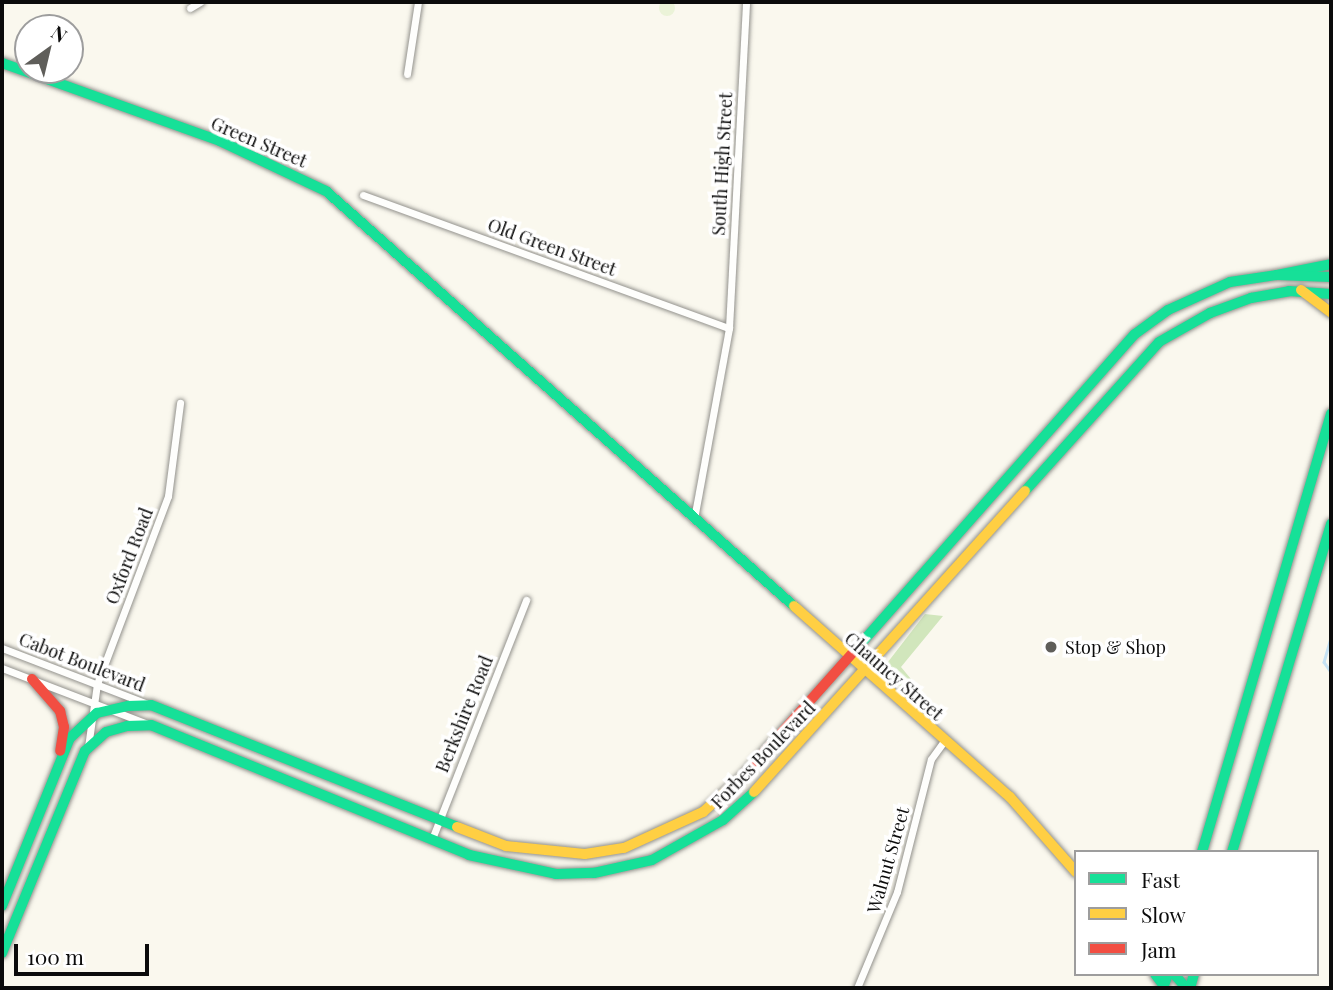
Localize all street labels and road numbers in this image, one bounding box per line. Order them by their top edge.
street label: South High Street [707,92,737,236]
street label: Green Street [208,112,310,172]
street label: Old Green Street [485,214,619,280]
street label: Oxford Road [101,505,157,607]
street label: Chauncy Street [840,627,948,725]
street label: Cabot Boulevard [16,628,148,696]
street label: Berkshire Road [431,652,497,776]
street label: Forbes Boulevard [706,697,820,813]
street label: Walnut Street [862,804,914,916]

